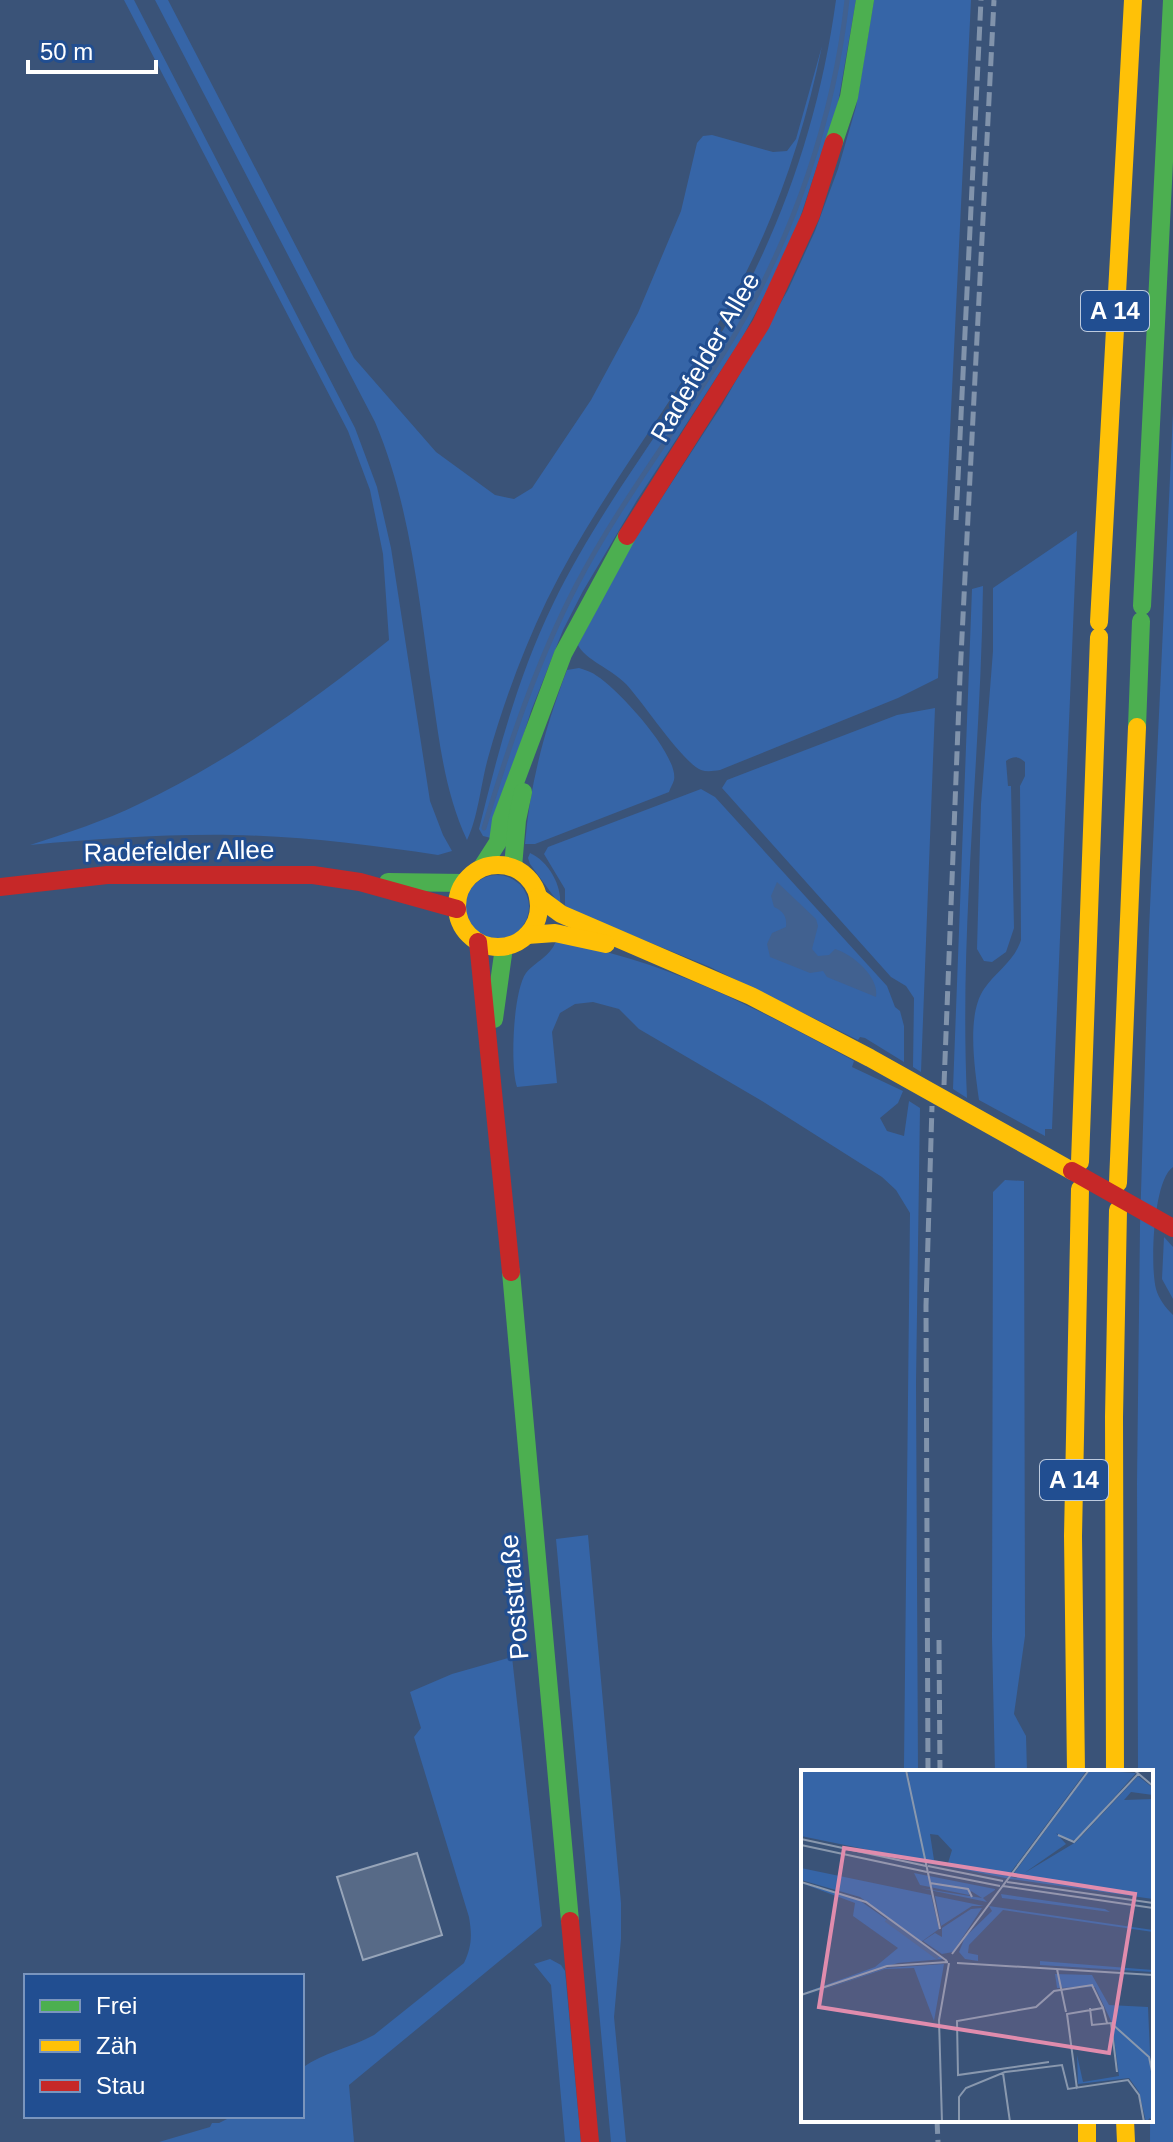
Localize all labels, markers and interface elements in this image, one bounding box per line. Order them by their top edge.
scale bar [28,24,156,74]
text: 50 m [40,38,93,65]
street label: Radefelder Allee [644,267,766,447]
road number: A 14 [1081,291,1149,331]
street label: Radefelder Allee [83,834,275,868]
road number: A 14 [1040,1460,1108,1500]
street label: Poststraße [494,1533,534,1661]
inset map [801,1770,1153,2122]
legend [24,1974,304,2118]
text: Frei [96,1992,137,2019]
text: Zäh [96,2032,137,2059]
text: Stau [96,2072,145,2099]

